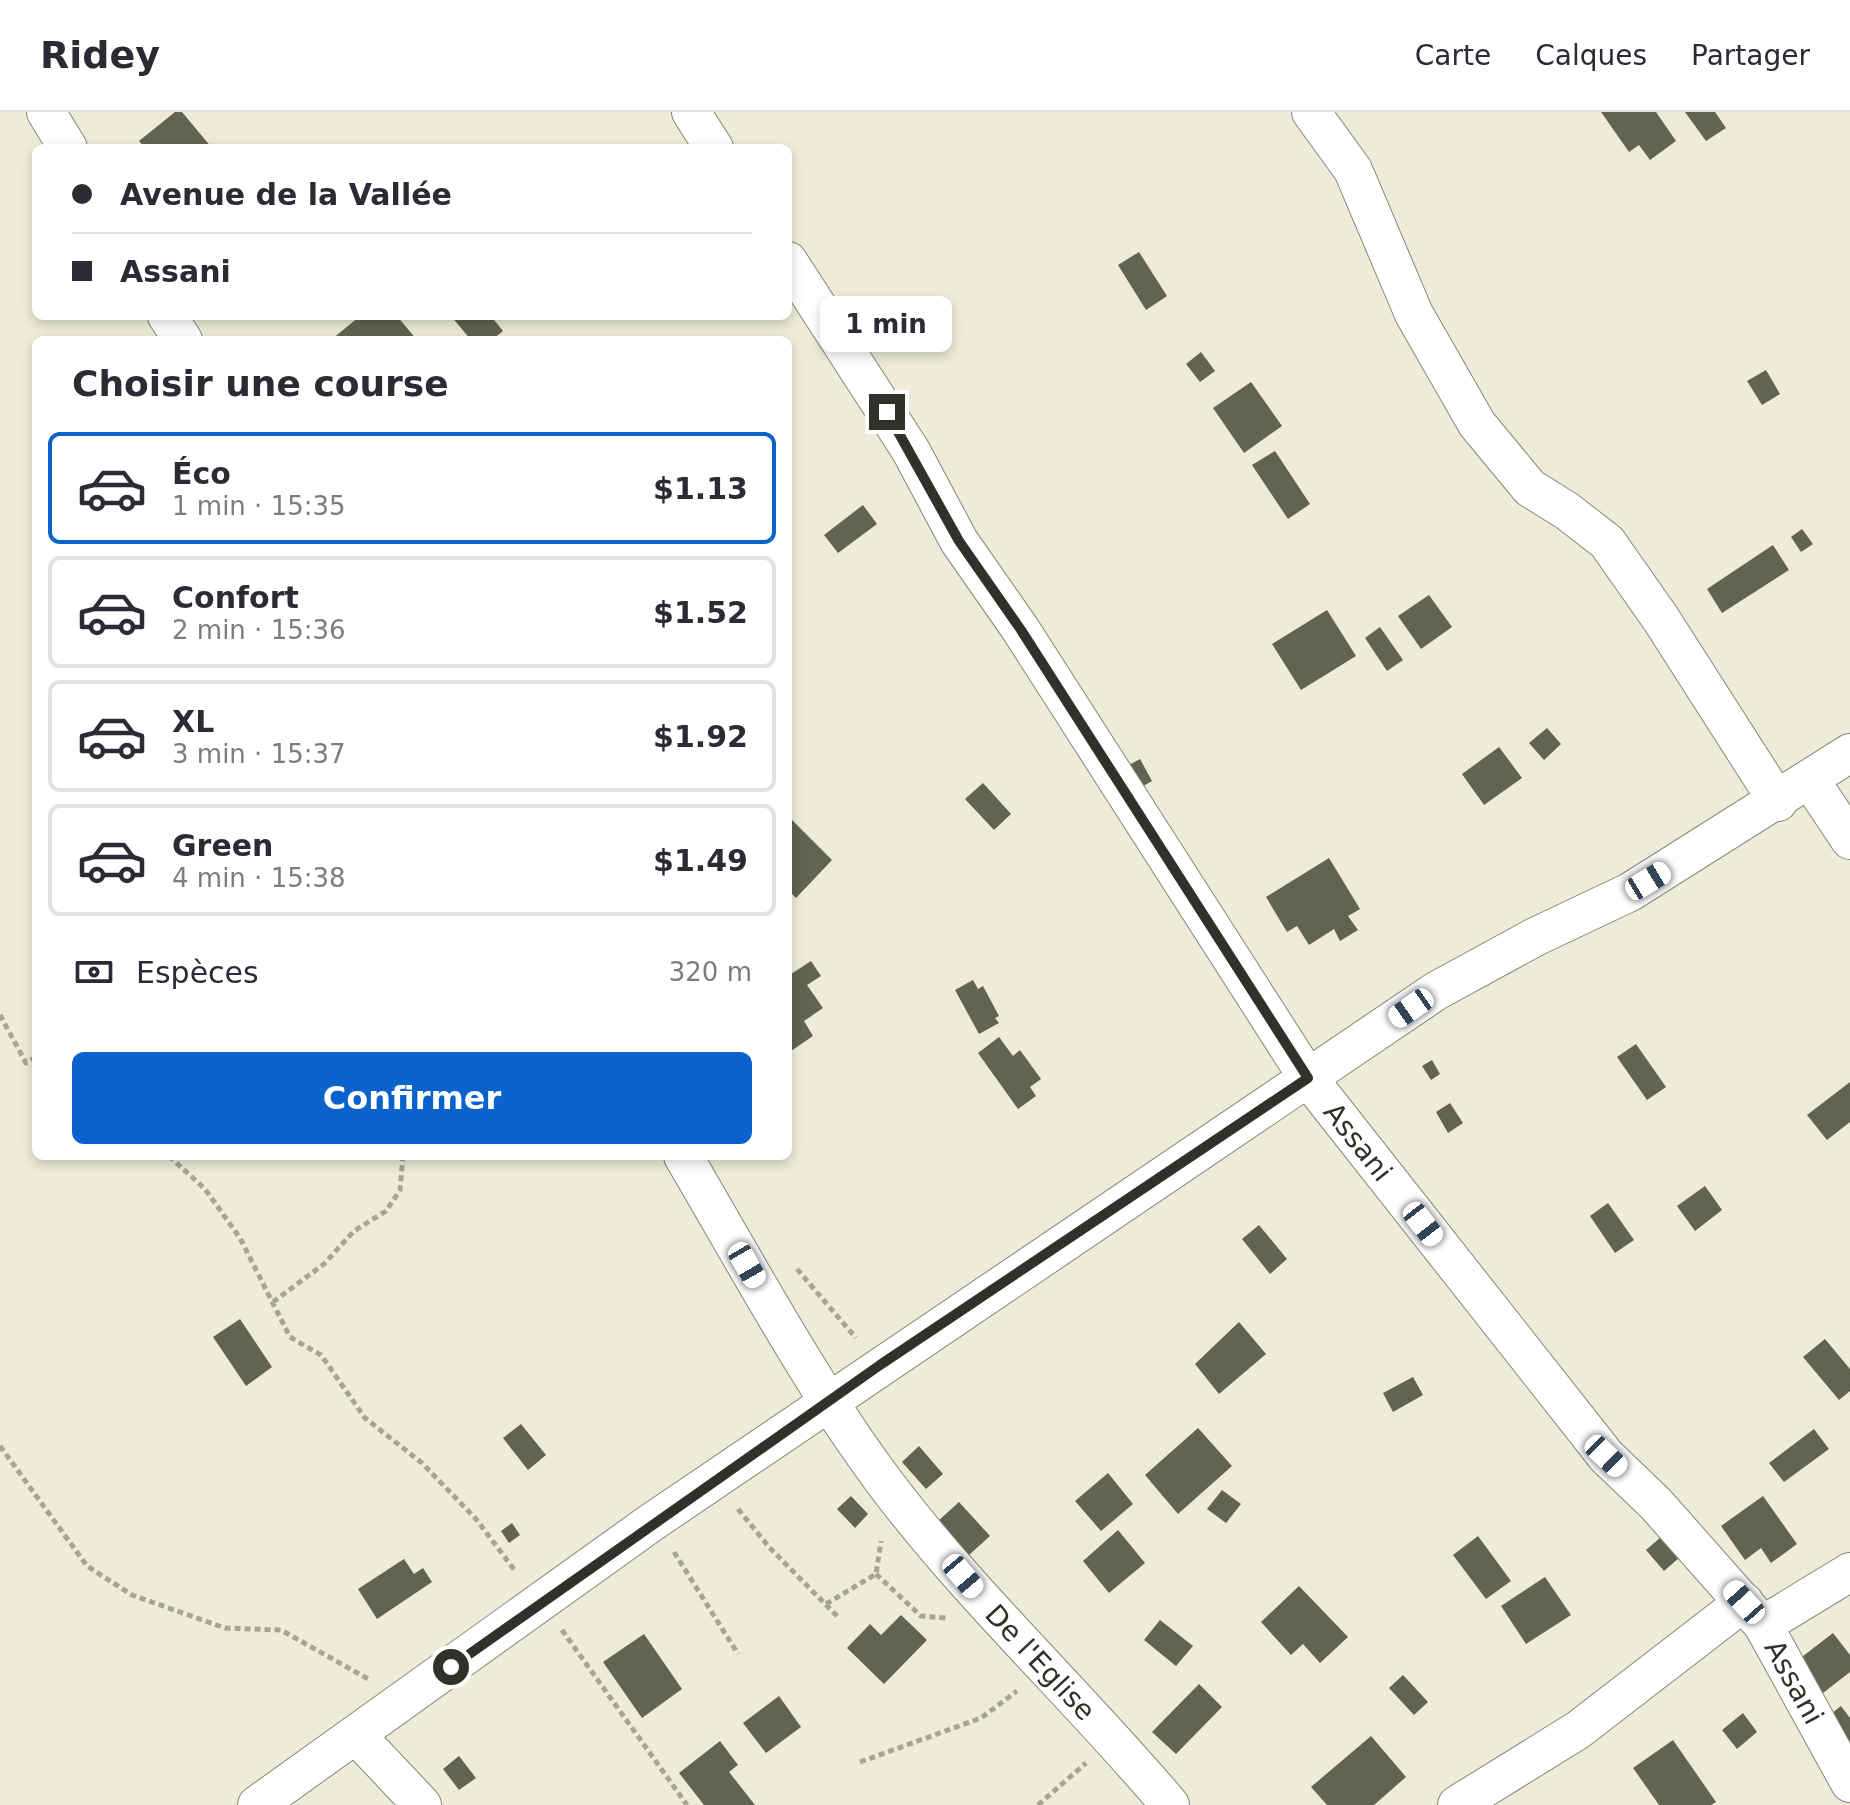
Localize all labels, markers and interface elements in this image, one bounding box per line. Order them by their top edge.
text: Ridey [40,33,160,77]
text: Carte [1415,39,1491,72]
text: Calques [1535,39,1647,72]
text: Partager [1691,39,1810,72]
text: Avenue de la Vallée [120,177,452,212]
text: Assani [120,254,231,289]
callout: 1 min [821,296,953,352]
text: 1 min [845,309,927,339]
text: Choisir une course [72,363,449,404]
route end [869,394,905,430]
icon: car [76,452,148,524]
text: Éco [172,456,231,491]
text: $1.13 [653,471,748,506]
text: 1 min · 15:35 [172,491,346,521]
icon: car [76,576,148,648]
text: Confort [172,580,299,615]
text: $1.52 [653,595,748,630]
text: 2 min · 15:36 [172,615,346,645]
icon: car [76,700,148,772]
text: XL [172,704,214,739]
text: $1.92 [653,719,748,754]
text: 3 min · 15:37 [172,739,346,769]
icon: car [76,824,148,896]
text: Green [172,828,273,863]
text: $1.49 [653,843,748,878]
car [1621,858,1675,904]
text: 4 min · 15:38 [172,863,346,893]
icon: cash [72,950,116,994]
text: Espèces [136,955,259,990]
text: 320 m [669,957,752,987]
car [1384,984,1438,1032]
button: Confirmer [72,1052,752,1144]
street label: Assani [1317,1096,1399,1188]
car [1399,1198,1447,1250]
car [725,1238,769,1292]
car [1580,1431,1632,1481]
car [938,1550,988,1602]
car [1719,1576,1769,1628]
street label: De l'Eglise [979,1598,1102,1727]
street label: Assani [1758,1634,1831,1730]
route start [433,1649,469,1685]

